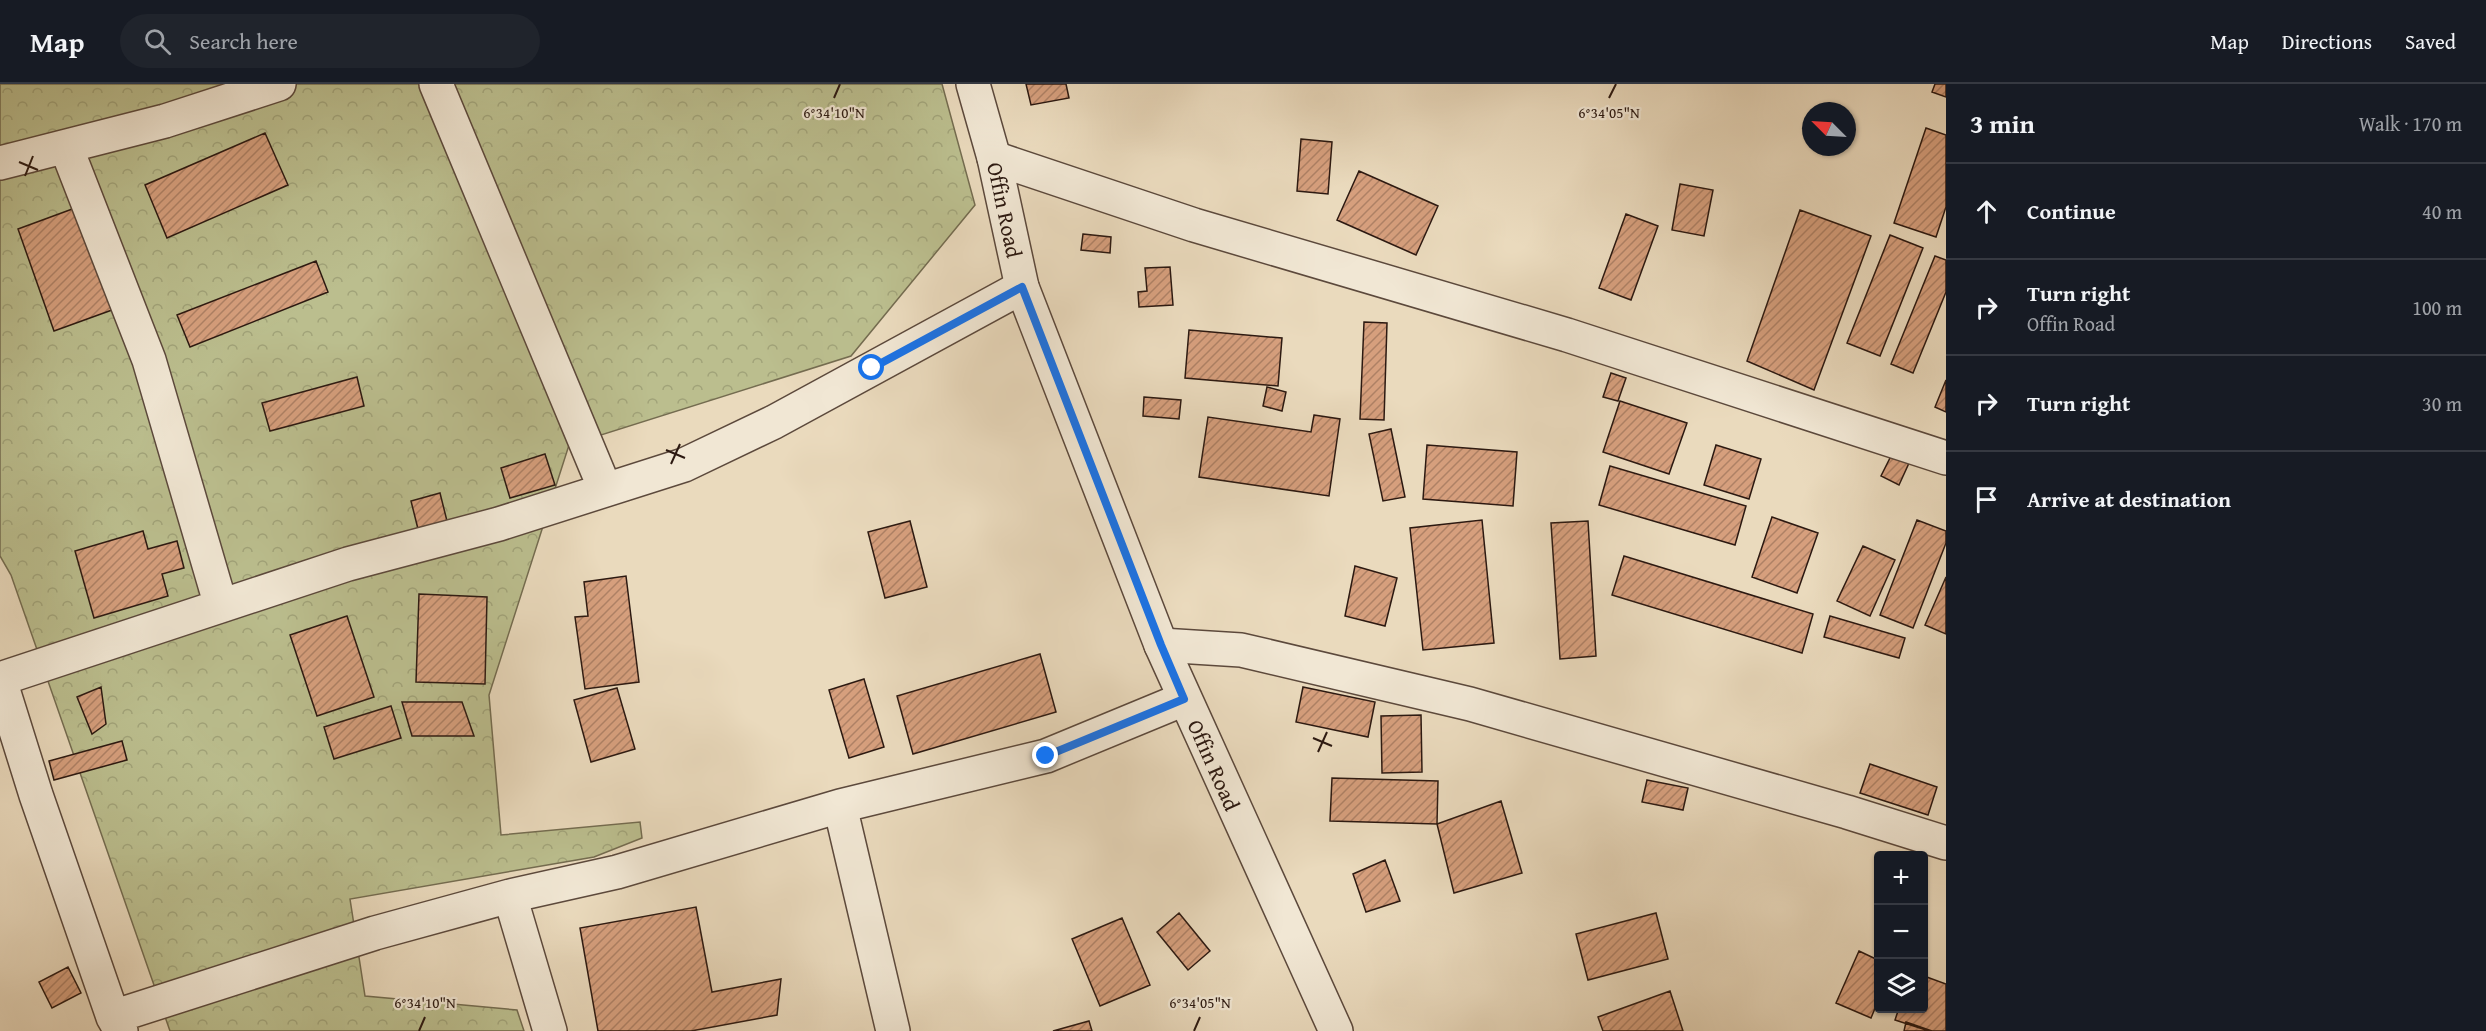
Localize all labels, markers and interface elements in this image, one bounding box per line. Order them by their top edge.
search box [120,14,540,68]
text: Map [30,21,84,62]
icon: search [141,25,174,58]
text: Search here [189,25,298,57]
text: Map [2210,26,2249,57]
text: Directions [2282,26,2372,57]
text: Saved [2405,26,2456,57]
text: 6°34'10"N [803,102,865,123]
text: 6°34'05"N [1578,102,1640,123]
north arrow [1802,102,1856,156]
text: 3 min [1970,104,2035,143]
text: Walk · 170 m [2359,109,2462,138]
street label: Offin Road [979,159,1031,261]
icon: ahead [1970,195,2003,228]
text: Continue [2027,195,2116,227]
text: 40 m [2422,197,2462,226]
text: Turn right [2027,277,2130,309]
icon: right [1970,291,2003,324]
text: 100 m [2412,293,2462,322]
text: Offin Road [2027,309,2115,338]
route start [858,354,884,380]
icon: right [1970,387,2003,420]
text: Turn right [2027,387,2130,419]
text: 30 m [2422,389,2462,418]
icon: arrive [1970,483,2003,516]
text: Arrive at destination [2027,483,2231,515]
street label: Offin Road [1180,714,1248,816]
route end [1032,742,1058,768]
map controls [1874,851,1928,1013]
button: + [1874,851,1928,905]
button: − [1874,905,1928,959]
button: layers [1874,959,1928,1013]
text: 6°34'10"N [394,992,456,1013]
text: 6°34'05"N [1169,992,1231,1013]

